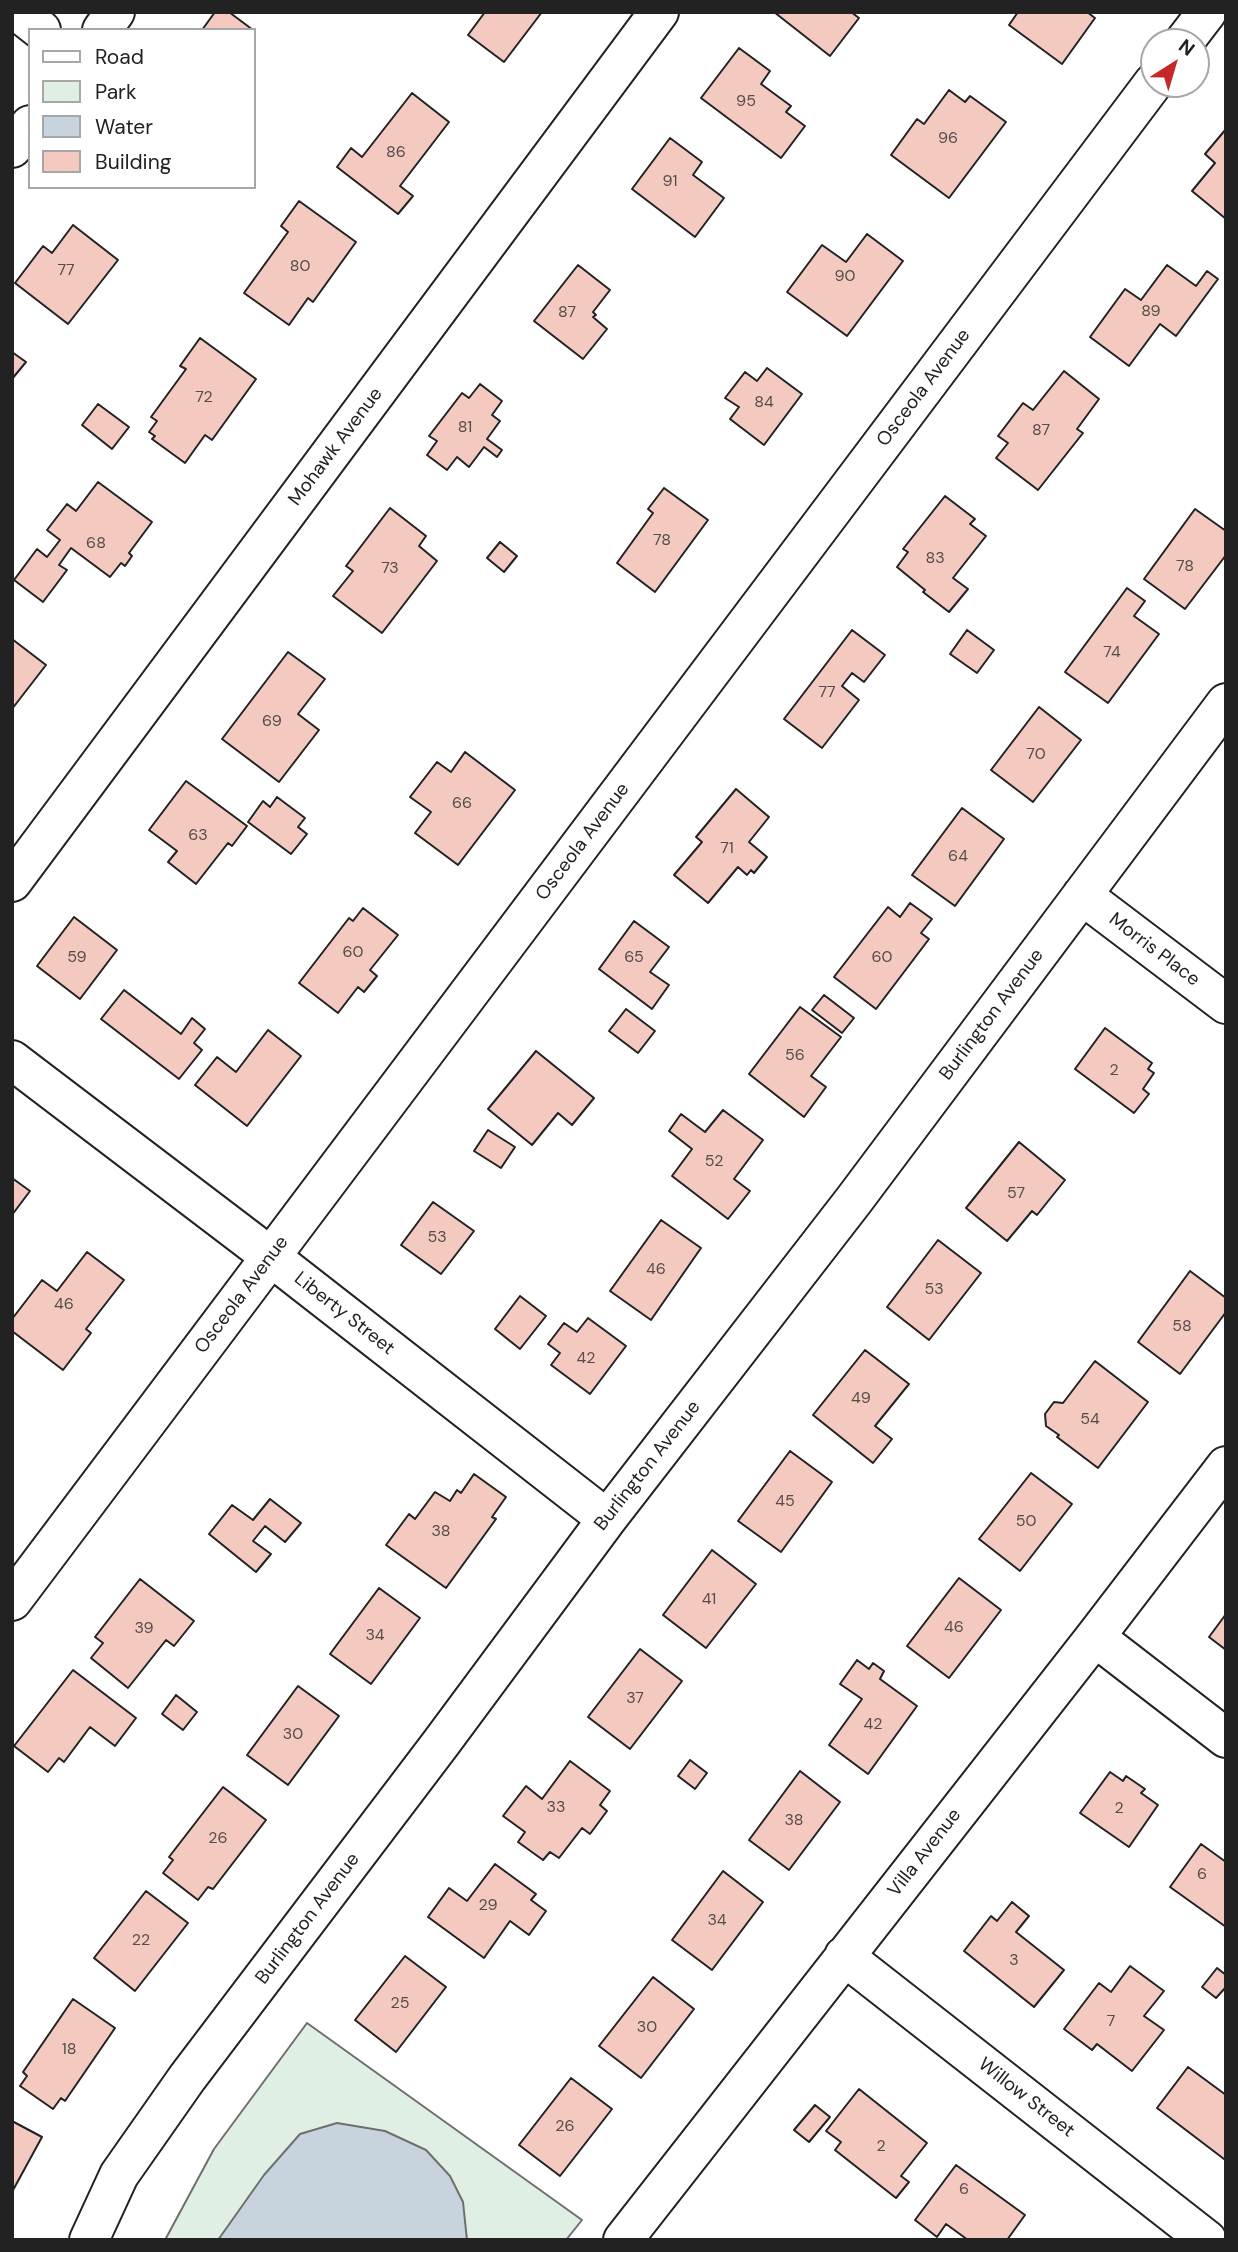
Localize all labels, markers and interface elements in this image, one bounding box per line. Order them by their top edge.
legend [28,28,256,189]
north arrow [1140,28,1210,98]
text: N [1174,33,1200,62]
text: Road [95,43,144,71]
text: Park [95,78,136,106]
house number: 95 [736,92,756,112]
text: Water [95,113,153,141]
house number: 96 [938,129,958,149]
house number: 86 [386,143,406,163]
text: Building [95,148,171,176]
house number: 91 [663,172,677,192]
house number: 80 [290,257,310,277]
house number: 77 [57,261,75,281]
house number: 90 [835,267,855,287]
house number: 89 [1141,302,1161,322]
house number: 87 [558,303,576,323]
street label: Osceola Avenue [872,325,976,451]
street label: Mohawk Avenue [284,383,388,511]
house number: 72 [195,388,213,408]
house number: 84 [754,393,774,413]
house number: 81 [458,418,472,438]
house number: 87 [1032,421,1050,441]
house number: 78 [653,531,671,551]
house number: 68 [86,534,106,554]
house number: 83 [925,549,945,569]
house number: 78 [1176,557,1194,577]
house number: 73 [381,559,399,579]
house number: 74 [1103,643,1121,663]
house number: 77 [818,683,836,703]
house number: 69 [262,712,282,732]
house number: 70 [1026,745,1046,765]
street label: Osceola Avenue [531,779,635,905]
house number: 66 [452,794,472,814]
house number: 63 [188,826,208,846]
house number: 71 [720,839,734,859]
house number: 64 [948,847,968,867]
street label: Morris Place [1104,908,1204,992]
house number: 60 [343,943,363,963]
street label: Burlington Avenue [935,945,1049,1085]
house number: 59 [67,948,87,968]
house number: 65 [624,948,644,968]
house number: 60 [872,948,892,968]
house number: 56 [785,1046,805,1066]
house number: 2 [1109,1061,1119,1081]
house number: 52 [705,1152,723,1172]
house number: 57 [1007,1184,1025,1204]
house number: 53 [427,1228,447,1248]
street label: Osceola Avenue [190,1232,294,1358]
house number: 46 [646,1260,666,1280]
street label: Liberty Street [289,1268,399,1360]
house number: 53 [924,1280,944,1300]
house number: 46 [54,1295,74,1315]
house number: 58 [1172,1317,1192,1337]
house number: 42 [577,1349,595,1369]
house number: 49 [851,1389,871,1409]
street label: Burlington Avenue [590,1396,706,1536]
house number: 54 [1080,1410,1100,1430]
house number: 45 [775,1492,795,1512]
house number: 50 [1016,1512,1036,1532]
house number: 38 [431,1522,451,1542]
house number: 41 [702,1590,716,1610]
house number: 46 [944,1618,964,1638]
house number: 39 [134,1619,154,1639]
house number: 34 [365,1626,385,1646]
house number: 37 [626,1689,644,1709]
house number: 42 [864,1715,882,1735]
house number: 30 [283,1725,303,1745]
house number: 33 [547,1798,565,1818]
house number: 2 [1114,1799,1124,1819]
street label: Villa Avenue [883,1804,967,1902]
house number: 38 [784,1811,804,1831]
house number: 26 [208,1829,228,1849]
street label: Burlington Avenue [251,1849,365,1989]
house number: 6 [1197,1865,1207,1885]
house number: 29 [478,1896,498,1916]
house number: 34 [707,1911,727,1931]
house number: 22 [132,1931,150,1951]
house number: 3 [1009,1951,1019,1971]
house number: 25 [391,1994,409,2014]
house number: 7 [1107,2012,1115,2032]
house number: 30 [637,2018,657,2038]
house number: 18 [62,2040,76,2060]
street label: Willow Street [973,2053,1079,2143]
house number: 26 [555,2117,575,2137]
house number: 2 [876,2137,886,2157]
house number: 6 [959,2180,969,2200]

